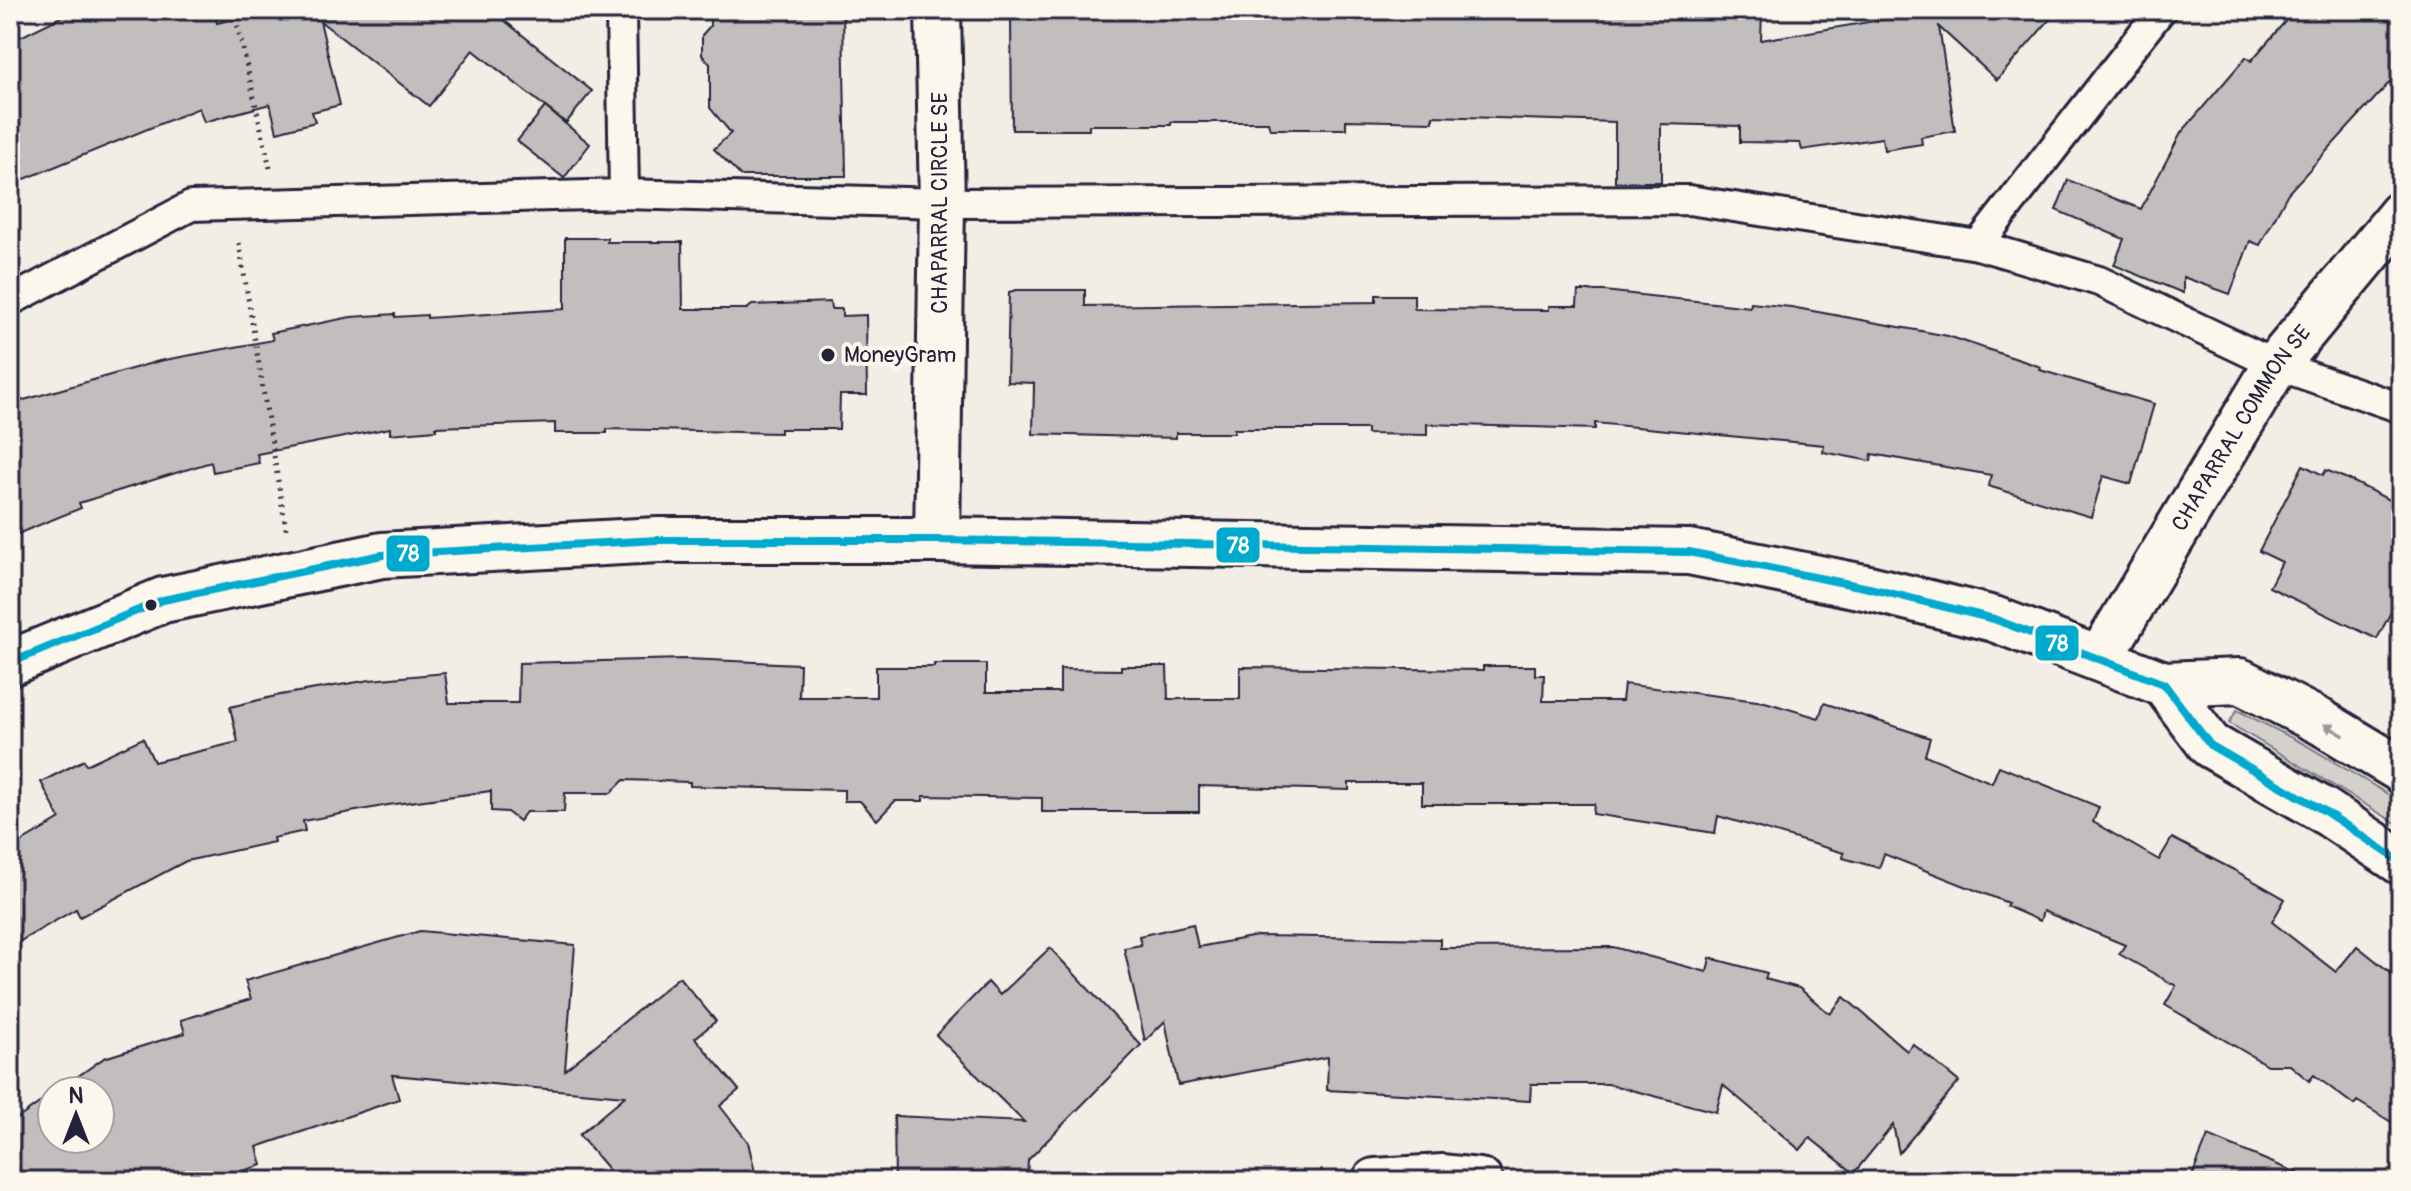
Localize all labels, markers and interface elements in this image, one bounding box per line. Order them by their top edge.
street label: CHAPARRAL CIRCLE SE [926,92,954,314]
street label: CHAPARRAL COMMON SE [2165,319,2317,536]
place label: MoneyGram [844,341,956,369]
marker: MoneyGram [819,346,837,364]
line badge: 78 [1215,526,1261,564]
text: 78 [1227,532,1249,560]
line badge: 78 [385,534,431,573]
text: 78 [397,540,419,568]
unlabelled marker [143,597,159,613]
line badge: 78 [2034,624,2080,662]
text: 78 [2046,630,2068,658]
one-way arrow [2323,723,2345,737]
north arrow [36,1075,116,1155]
text: N [69,1082,84,1110]

